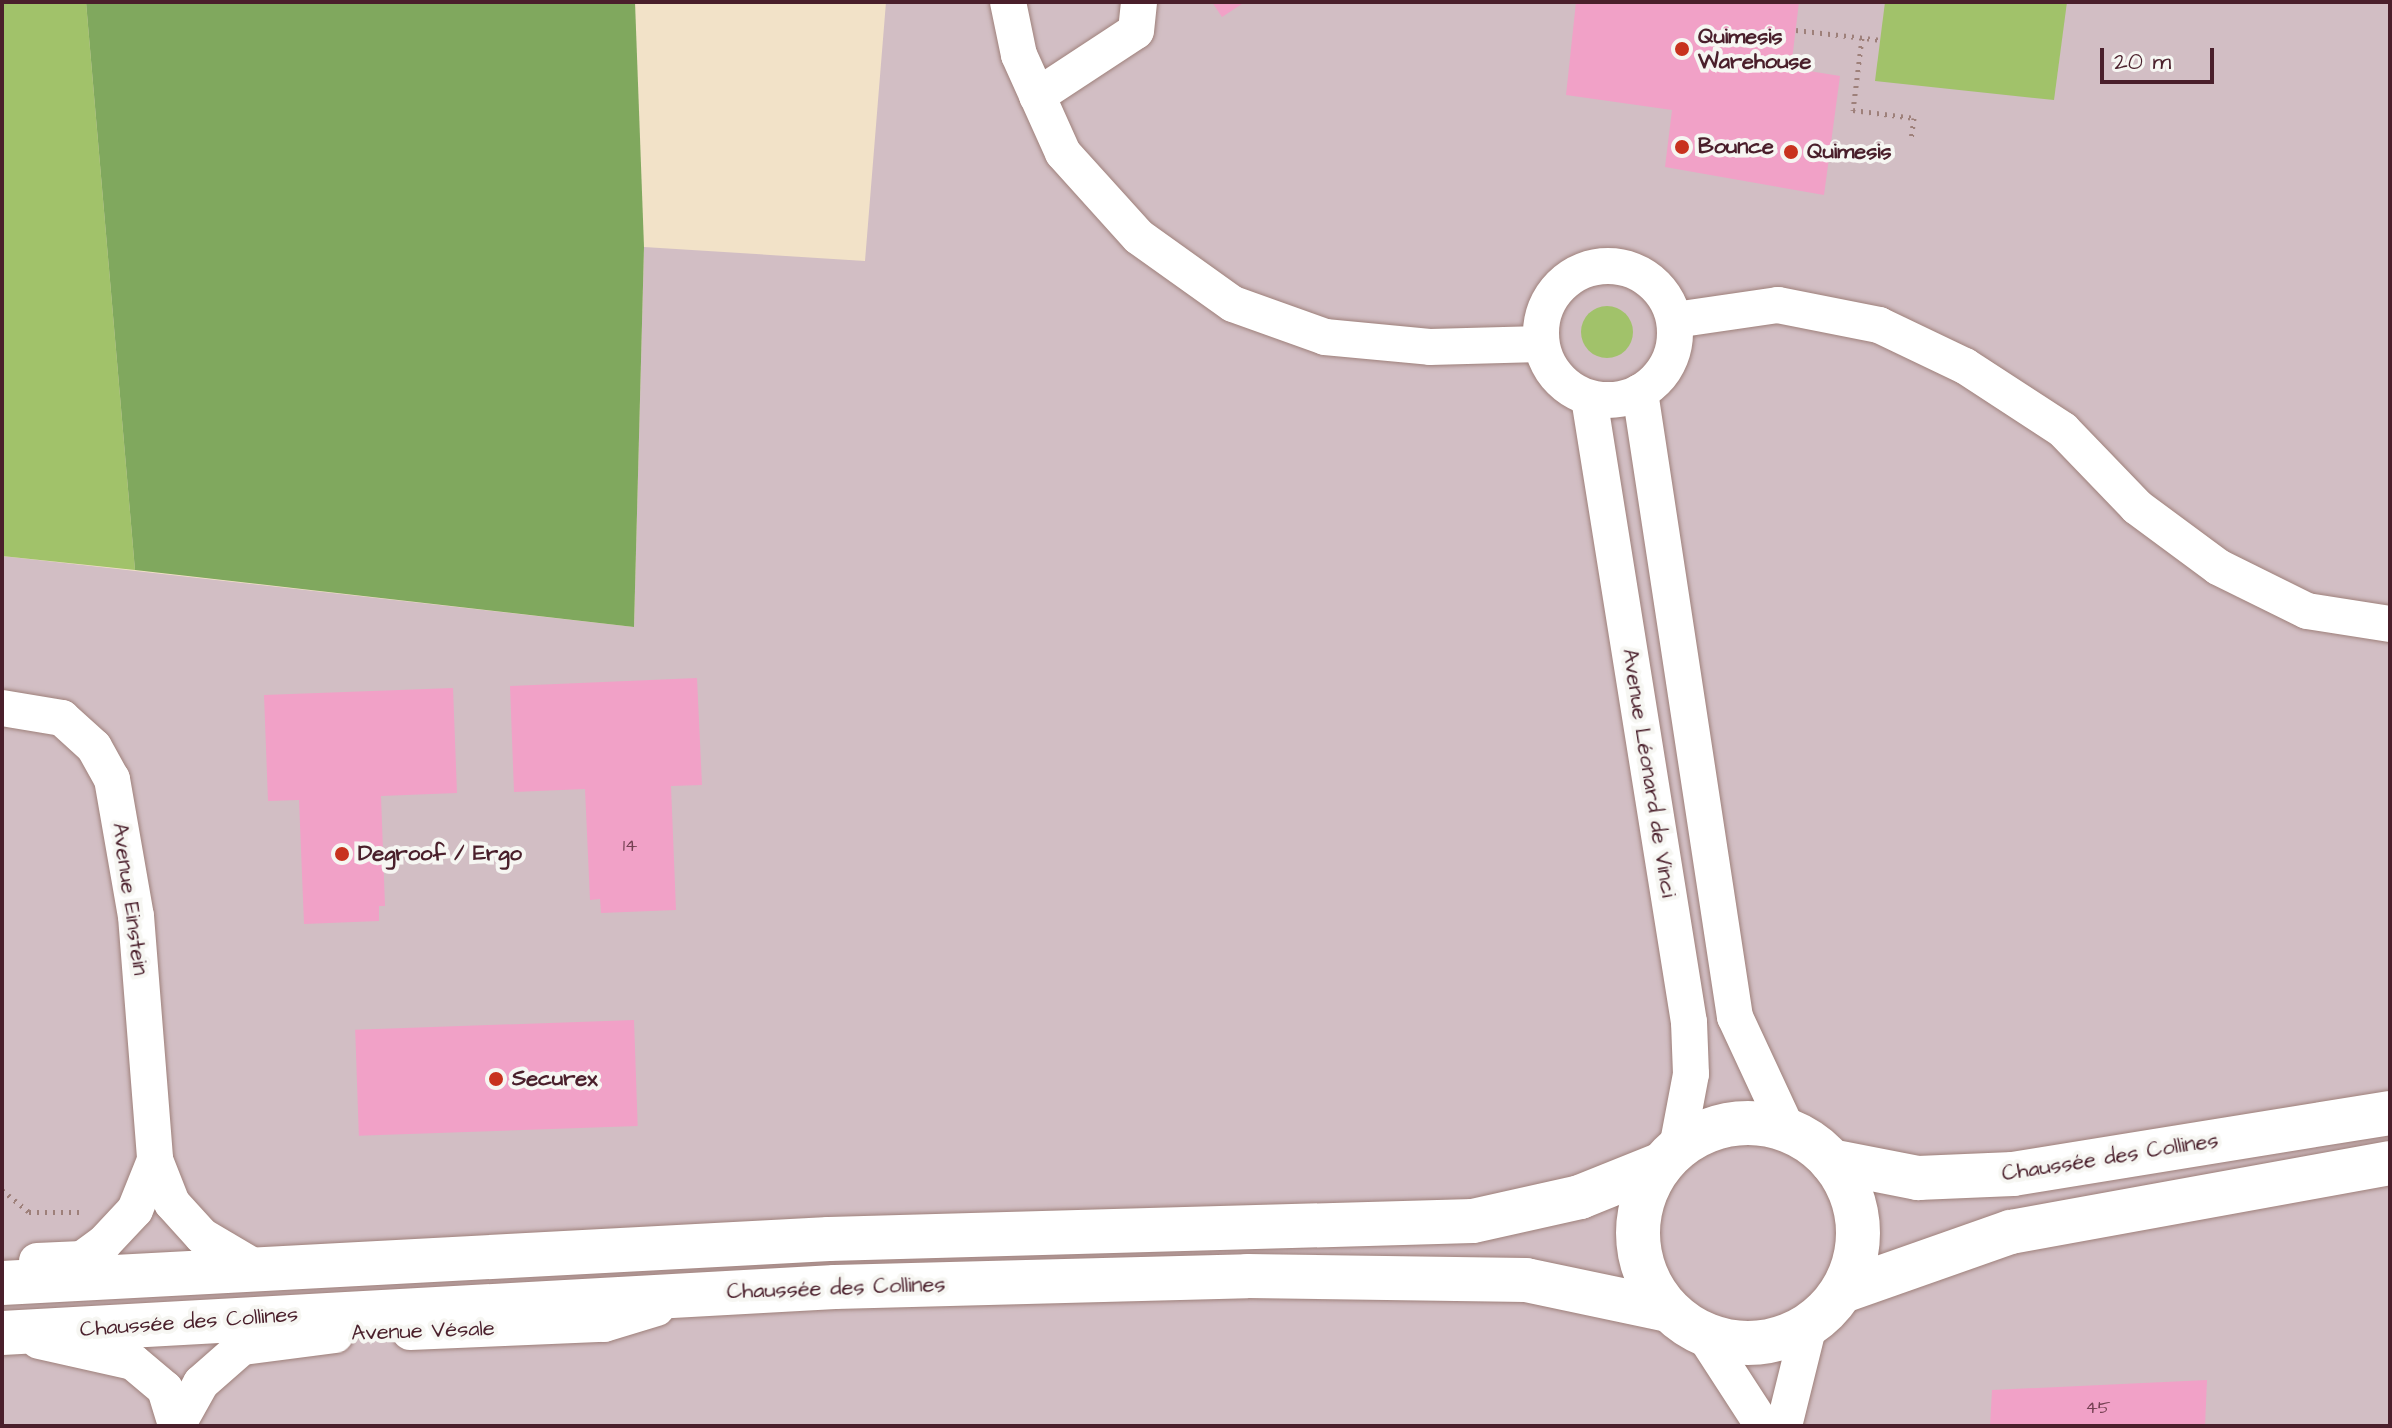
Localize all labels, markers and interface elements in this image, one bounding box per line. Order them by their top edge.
place label: Quimesis Warehouse [1698,23,1811,74]
scale bar [2104,32,2218,82]
marker: Quimesis Warehouse [1673,40,1691,58]
text: 20 m [2114,45,2171,79]
place label: Bounce [1698,134,1774,160]
marker: Bounce [1673,138,1691,156]
place label: Quimesis [1807,139,1892,165]
marker: Quimesis [1782,143,1800,161]
street label: Avenue Léonard de Vinci [1616,647,1682,899]
street label: Avenue Einstein [106,821,154,977]
house number: 14 [623,835,637,857]
place label: Degroof / Ergo [358,841,522,867]
marker: Degroof / Ergo [333,845,351,863]
place label: Securex [512,1066,598,1092]
marker: Securex [487,1070,505,1088]
street label: Chaussée des Collines [2000,1127,2220,1187]
street label: Chaussée des Collines [726,1271,946,1305]
street label: Chaussée des Collines [79,1301,299,1343]
street label: Avenue Vésale [351,1315,495,1347]
house number: 45 [2086,1397,2110,1419]

